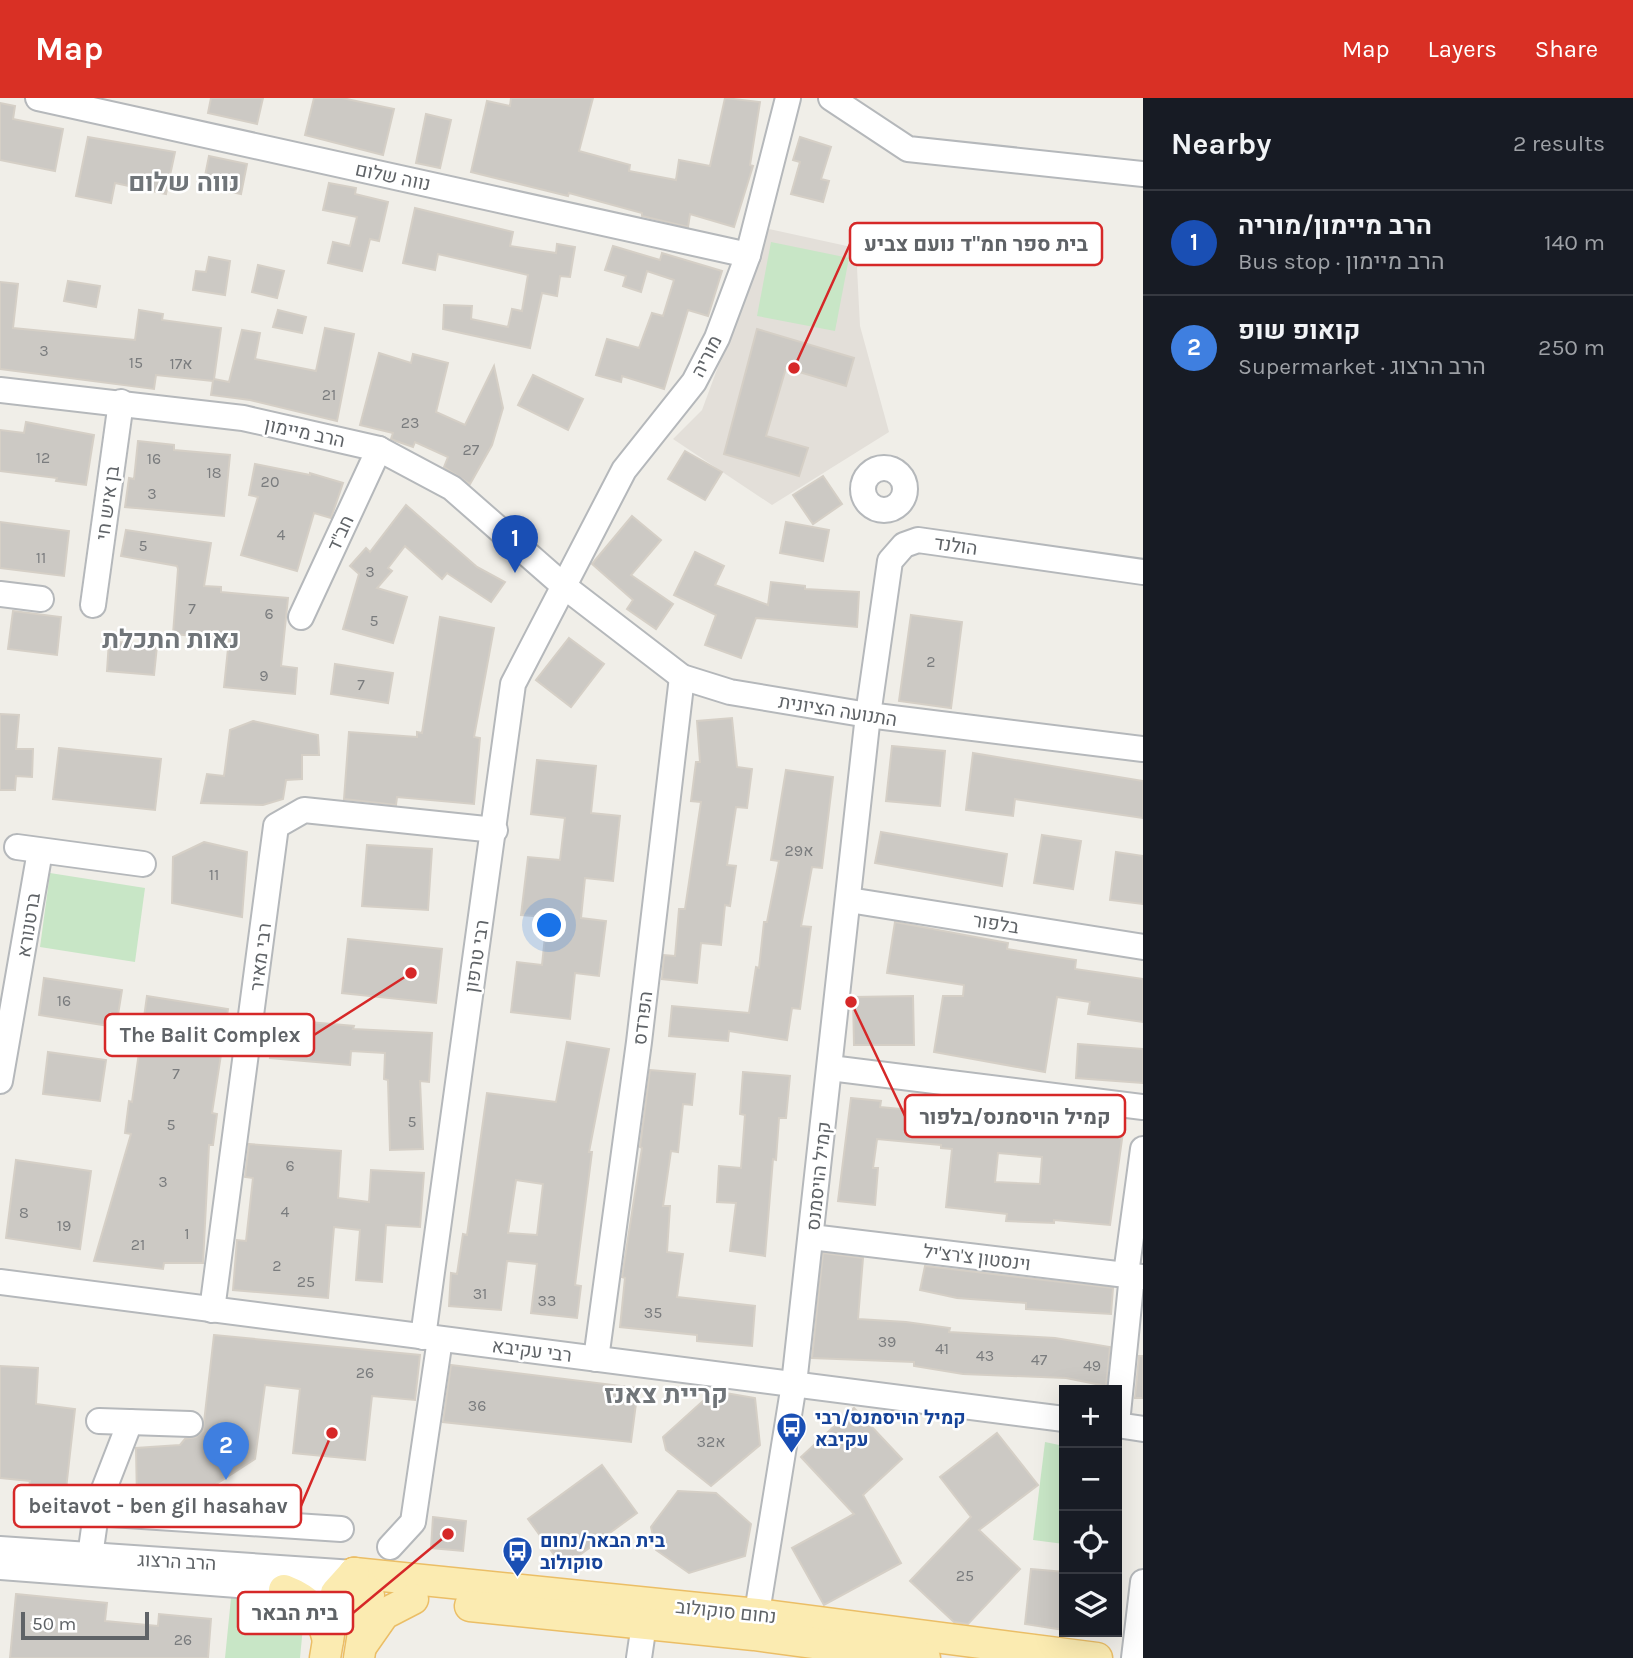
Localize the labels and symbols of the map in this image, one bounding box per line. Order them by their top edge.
street label: נווה שלום [353,158,432,196]
district label: נווה שלום [128,167,240,198]
callout: בית ספר חמ"ד נועם צביע [850,223,1102,265]
text: בית ספר חמ"ד נועם צביע [864,232,1089,256]
street label: מוריה [687,332,727,381]
house number: 3 [39,341,49,360]
house number: 15 [129,353,143,372]
house number: 17א [169,354,193,373]
house number: 21 [322,385,336,404]
house number: 23 [401,413,419,432]
street label: הרב מיימון [263,414,347,452]
house number: 27 [463,440,480,459]
house number: 12 [36,448,50,467]
house number: 16 [147,449,161,468]
house number: 18 [206,463,222,482]
street label: בן איש חי [92,465,124,542]
house number: 20 [261,472,279,491]
house number: 3 [147,484,157,503]
street label: חב"ד [323,512,359,555]
pin: 1 [492,515,538,573]
house number: 4 [277,525,286,544]
street label: הולנד [933,532,979,560]
house number: 5 [138,536,148,555]
house number: 11 [36,548,46,567]
house number: 3 [365,562,375,581]
house number: 7 [188,599,196,618]
house number: 6 [264,604,274,623]
house number: 5 [369,611,379,630]
district label: נאות התכלת [102,624,240,655]
house number: 2 [926,652,936,671]
house number: 9 [259,666,269,685]
house number: 7 [357,675,365,694]
street label: התנועה הציונית [777,691,899,731]
house number: 29א [785,841,813,860]
house number: 11 [209,865,219,884]
street label: ברטנורא [13,891,45,959]
your location [532,908,566,942]
street label: בלפור [971,909,1021,938]
street label: רבי טרפון [460,918,494,994]
street label: רבי מאיר [246,922,276,993]
street label: הפרדס [629,990,657,1046]
house number: 16 [57,991,71,1010]
callout: The Balit Complex [105,1014,314,1056]
text: The Balit Complex [120,1023,301,1047]
house number: 7 [172,1064,180,1083]
callout: קמיל הויסמנס/בלפור [905,1095,1125,1137]
text: קמיל הויסמנס/בלפור [919,1105,1111,1129]
house number: 5 [407,1112,417,1131]
house number: 5 [166,1115,176,1134]
street label: קמיל הויסמנס [802,1120,836,1232]
house number: 6 [285,1156,295,1175]
house number: 3 [158,1172,168,1191]
house number: 4 [281,1202,290,1221]
house number: 8 [19,1203,29,1222]
house number: 19 [57,1216,71,1235]
house number: 1 [184,1224,190,1243]
house number: 21 [131,1235,145,1254]
street label: וינסטון צ'רצ'יל [922,1240,1032,1276]
house number: 2 [272,1256,282,1275]
house number: 25 [297,1272,315,1291]
house number: 31 [473,1284,487,1303]
house number: 33 [538,1291,556,1310]
house number: 35 [644,1303,662,1322]
house number: 39 [878,1332,896,1351]
street label: רבי עקיבא [491,1335,573,1367]
house number: 41 [935,1339,949,1358]
house number: 43 [976,1346,994,1365]
house number: 47 [1031,1350,1048,1369]
house number: 49 [1083,1356,1101,1375]
house number: 26 [356,1363,374,1382]
district label: קריית צאנז [604,1379,728,1410]
house number: 36 [468,1396,486,1415]
place label: קמיל הויסמנס/רבי עקיבא [815,1407,966,1451]
bus stop icon: קמיל הויסמנס/רבי עקיבא [775,1411,809,1455]
pin: 2 [203,1422,249,1480]
house number: 32א [697,1432,726,1451]
callout: beitavot - ben gil hasahav [14,1485,301,1527]
text: beitavot - ben gil hasahav [28,1494,288,1518]
place label: בית הבאר/נחום סוקולוב [540,1530,666,1574]
bus stop icon: בית הבאר/נחום סוקולוב [500,1534,534,1578]
street label: הרב הרצוג [137,1549,217,1575]
house number: 25 [956,1566,974,1585]
callout: בית הבאר [238,1592,353,1634]
street label: נחום סוקולוב [674,1596,777,1628]
text: בית הבאר [252,1601,339,1625]
scale bar [21,1609,149,1641]
house number: 26 [174,1630,192,1649]

